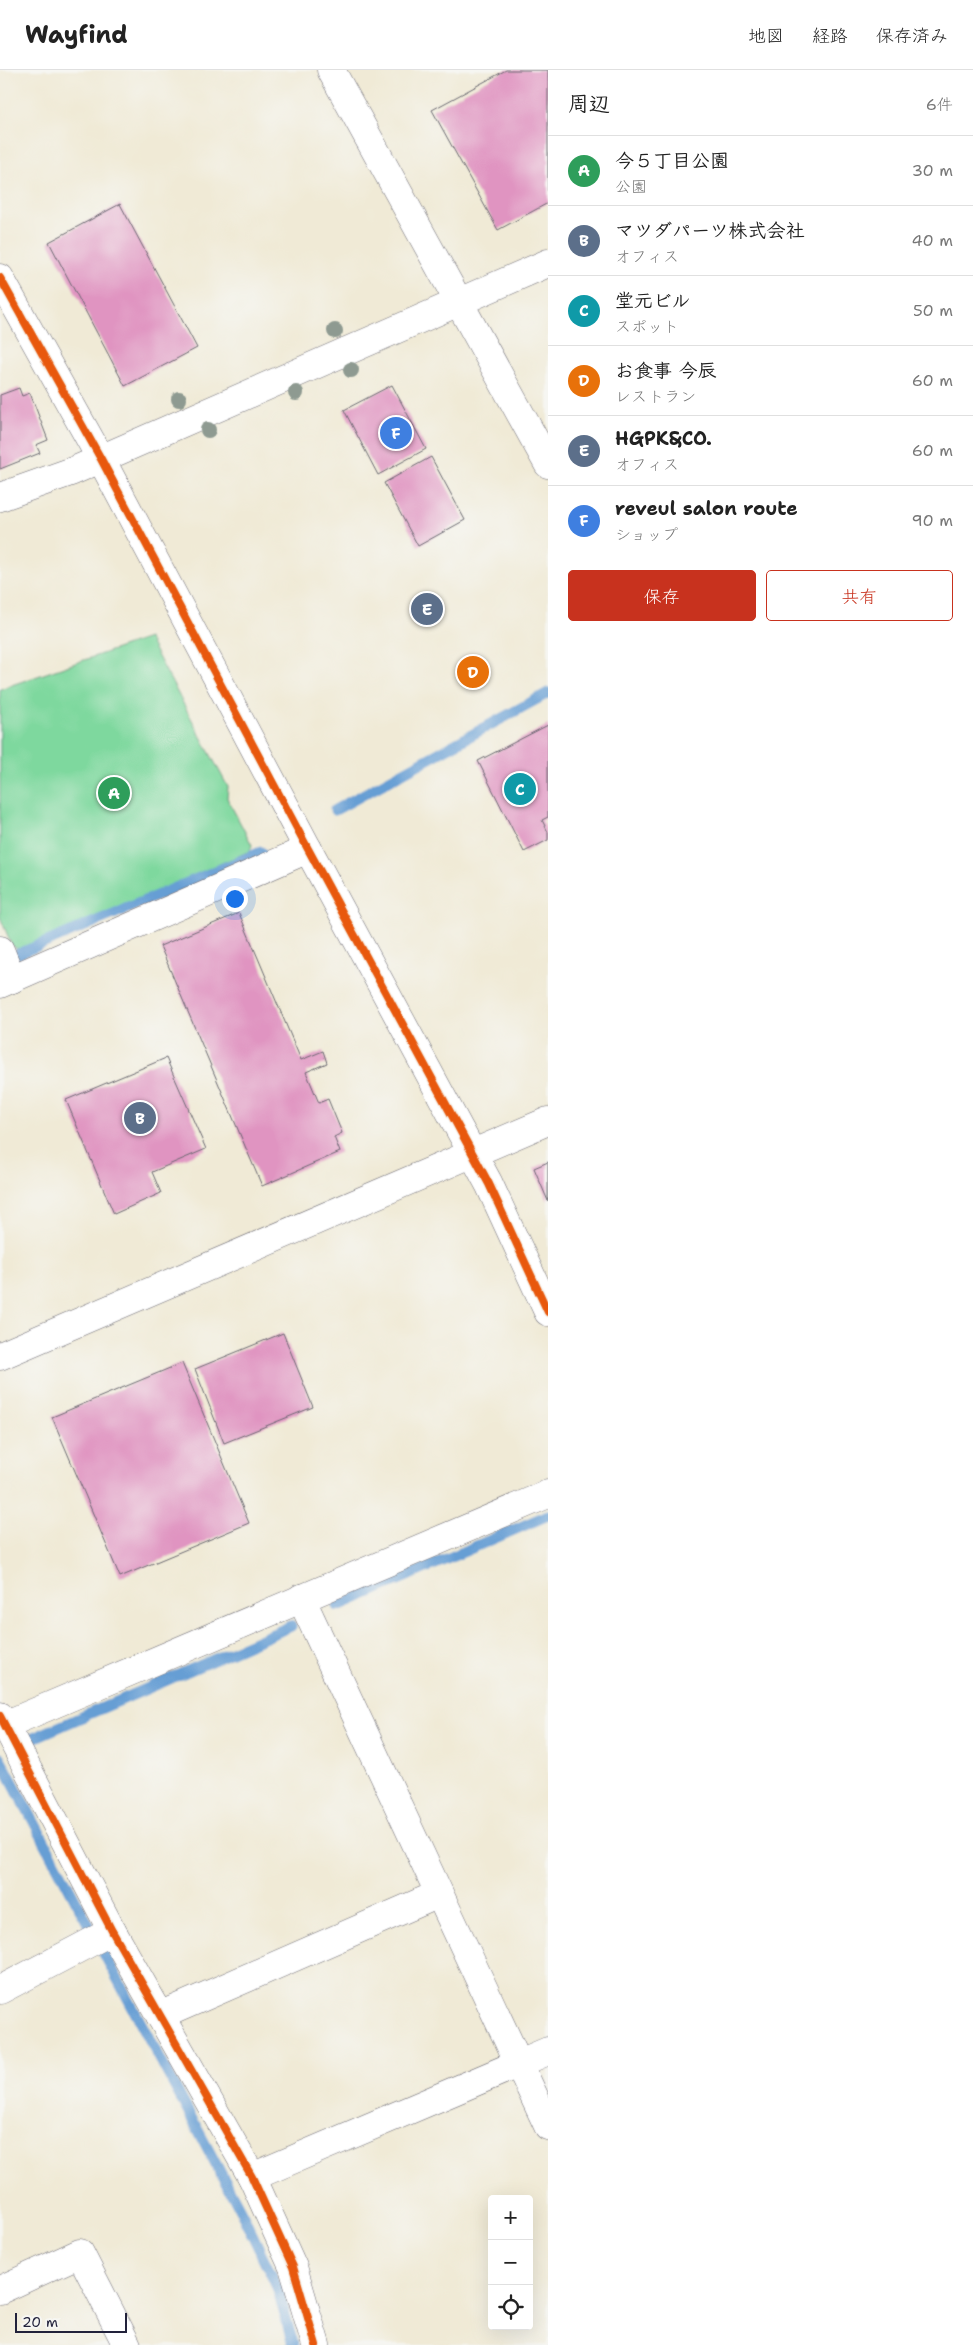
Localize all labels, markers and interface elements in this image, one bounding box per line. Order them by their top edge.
text: Wayfind [25,19,128,51]
text: 地図 [748,24,784,48]
text: 経路 [812,24,848,48]
text: 保存済み [876,24,948,48]
text: 周辺 [568,90,610,118]
text: 6件 [926,94,953,115]
text: 今５丁目公園 [615,148,729,173]
text: A [578,160,590,181]
text: 30 m [912,160,953,181]
text: 公園 [615,176,647,197]
text: マツダパーツ株式会社 [615,218,805,243]
text: B [579,230,589,251]
text: 40 m [911,230,953,251]
text: オフィス [615,246,679,267]
text: 堂元ビル [615,288,691,313]
text: C [579,300,589,321]
text: 50 m [913,300,953,321]
text: スポット [615,316,679,337]
text: お食事 今辰 [615,358,717,383]
text: D [578,370,590,391]
text: 60 m [912,370,953,391]
text: レストラン [615,386,696,407]
pin: F [380,414,412,452]
text: HGPK&CO. [615,426,712,451]
text: E [579,440,589,461]
text: 60 m [912,440,953,461]
text: オフィス [615,454,679,475]
text: reveul salon route [615,496,798,521]
text: F [579,510,589,531]
text: 90 m [912,510,953,531]
text: ショップ [615,524,678,545]
button: 保存 [568,570,756,621]
button: 共有 [766,570,953,621]
pin: E [411,590,443,628]
pin: D [457,653,489,691]
pin: C [504,770,536,808]
pin: A [98,774,130,812]
your location [222,886,248,912]
pin: B [124,1099,156,1137]
map controls [488,2195,533,2330]
button: + [488,2195,533,2240]
button: − [488,2240,533,2285]
button: locate [488,2285,533,2330]
scale bar [15,2310,128,2333]
text: 20 m [22,2313,58,2331]

